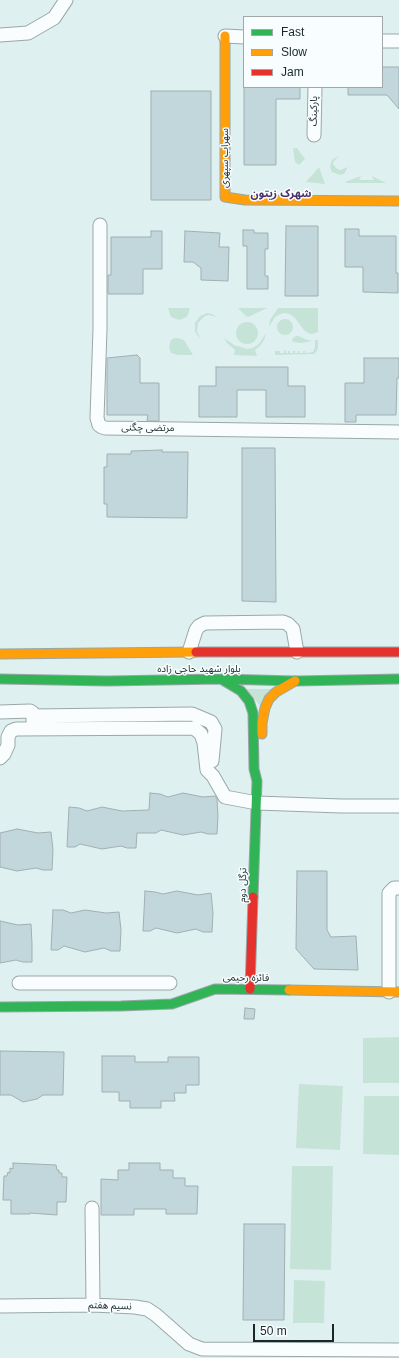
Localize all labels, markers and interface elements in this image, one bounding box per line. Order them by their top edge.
legend [243,16,383,88]
text: Fast [281,25,304,39]
text: Slow [281,45,307,59]
text: Jam [281,65,304,79]
street label: پارکینگ [308,96,320,126]
street label: سهراب سپهری [219,128,231,188]
district label: شهرک زیتون [251,187,311,201]
street label: مرتضی چگنی [121,422,175,434]
street label: بلوار شهید حاجی زاده [157,663,241,675]
street label: ترگل دوم [236,867,250,903]
street label: فائزه رحیمی [223,972,269,984]
street label: نسیم هفتم [88,1299,132,1313]
scale bar [255,1316,336,1342]
text: 50 m [260,1324,287,1338]

